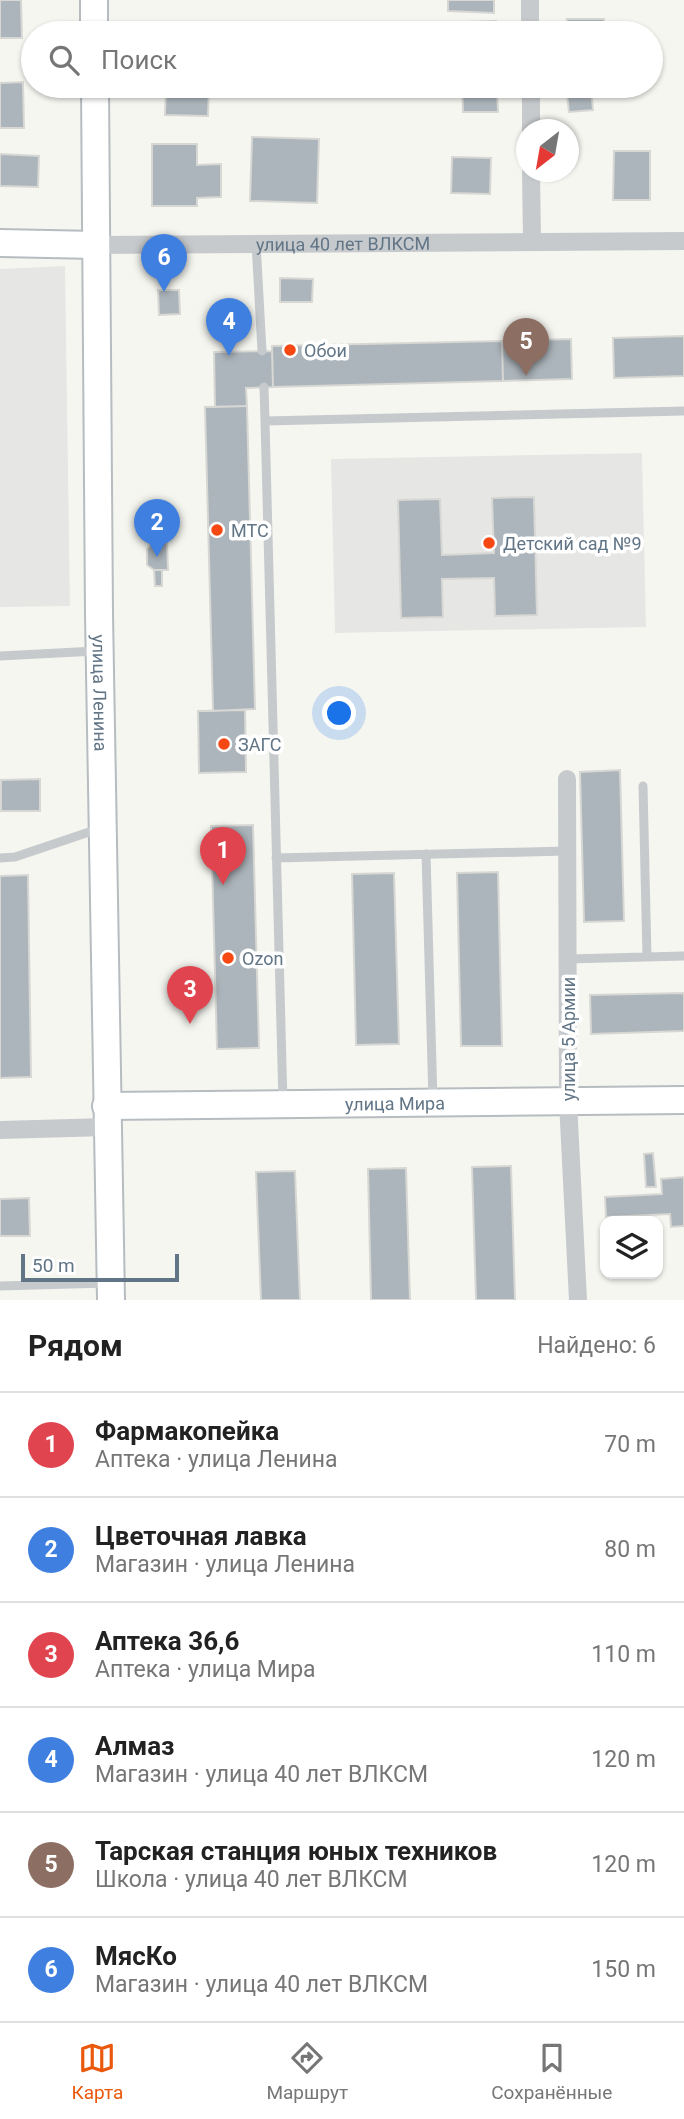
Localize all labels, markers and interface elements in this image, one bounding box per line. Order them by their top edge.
search box [21,21,663,98]
icon: search [45,41,83,79]
text: Поиск [101,45,177,75]
north arrow [516,119,579,182]
street label: улица 40 лет ВЛКСМ [256,232,430,254]
pin: 6 [141,234,187,292]
pin: 4 [206,298,252,356]
pin: 5 [503,318,549,376]
place label: Обои [304,340,347,361]
marker: Обои [282,342,298,358]
pin: 2 [134,499,180,557]
place label: МТС [231,520,269,541]
marker: МТС [209,522,225,538]
place label: Детский сад №9 [503,533,642,554]
marker: Детский сад №9 [481,535,497,551]
street label: улица Ленина [89,634,112,752]
your location [322,696,356,730]
place label: ЗАГС [238,734,282,755]
marker: ЗАГС [216,736,232,752]
pin: 1 [200,827,246,885]
place label: Ozon [242,948,283,969]
marker: Ozon [220,950,236,966]
pin: 3 [167,966,213,1024]
street label: улица 5 Армии [558,977,579,1101]
street label: улица Мира [345,1092,445,1114]
map controls [600,1216,663,1279]
button: layers [600,1216,663,1279]
scale bar [21,1251,178,1283]
text: 50 m [32,1254,75,1277]
text: Рядом [28,1328,123,1363]
text: Найдено: 6 [537,1332,656,1359]
text: Фармакопейка [95,1416,279,1446]
text: 1 [44,1431,58,1458]
text: 70 m [604,1431,656,1458]
text: Аптека · улица Ленина [95,1446,338,1473]
text: Цветочная лавка [95,1521,307,1551]
text: 2 [44,1536,58,1563]
text: 80 m [604,1536,656,1563]
text: Магазин · улица Ленина [95,1551,355,1578]
text: Аптека 36,6 [95,1626,239,1656]
text: 3 [44,1641,58,1668]
text: 110 m [591,1641,656,1668]
text: Аптека · улица Мира [95,1656,316,1683]
text: Алмаз [95,1731,174,1761]
text: 4 [44,1746,58,1773]
text: 120 m [591,1746,656,1773]
text: Магазин · улица 40 лет ВЛКСМ [95,1761,428,1788]
text: Тарская станция юных техников [95,1836,497,1866]
text: 5 [44,1851,58,1878]
text: 120 m [591,1851,656,1878]
text: Школа · улица 40 лет ВЛКСМ [95,1866,408,1893]
text: МясКо [95,1941,177,1971]
text: 6 [44,1956,58,1983]
text: 150 m [591,1956,656,1983]
text: Магазин · улица 40 лет ВЛКСМ [95,1971,428,1998]
tab: Карта [72,2039,123,2104]
tab: Маршрут [266,2039,348,2104]
tab: Сохранённые [491,2039,612,2104]

